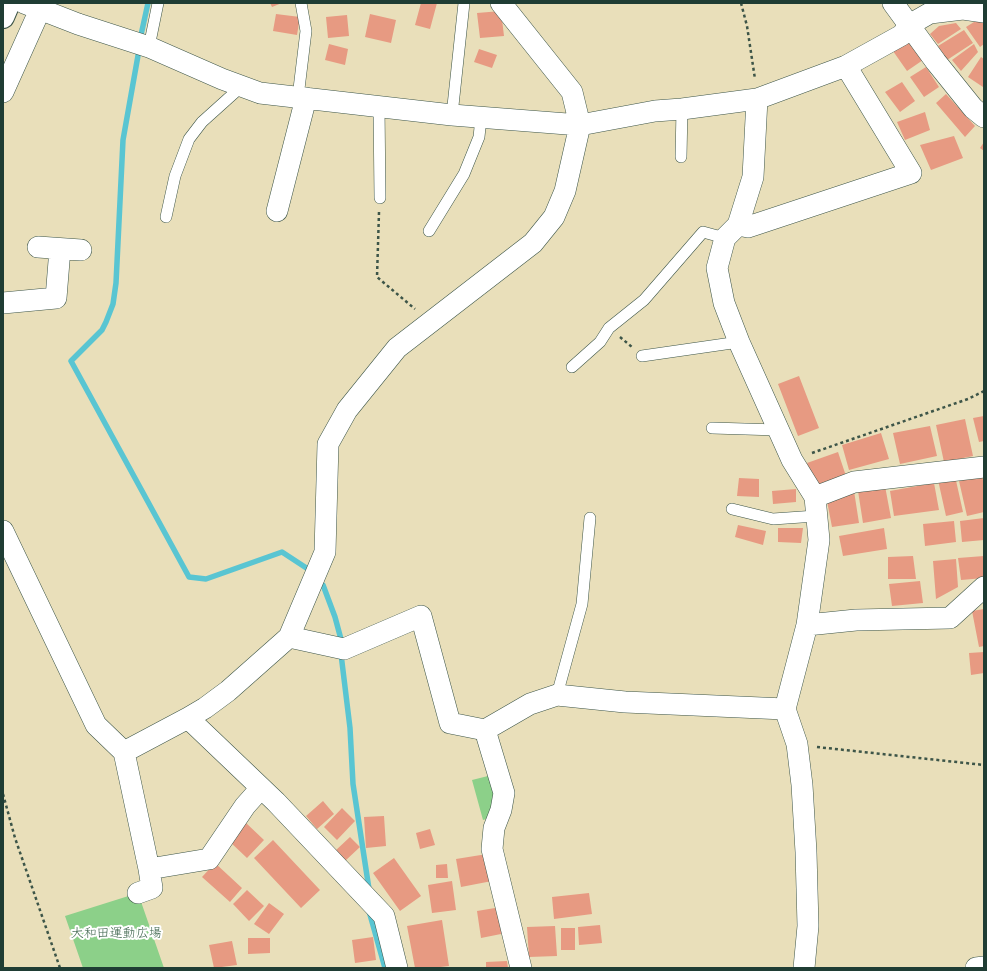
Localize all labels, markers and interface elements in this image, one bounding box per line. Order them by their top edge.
park label: 大和田運動広場 [71,927,161,943]

